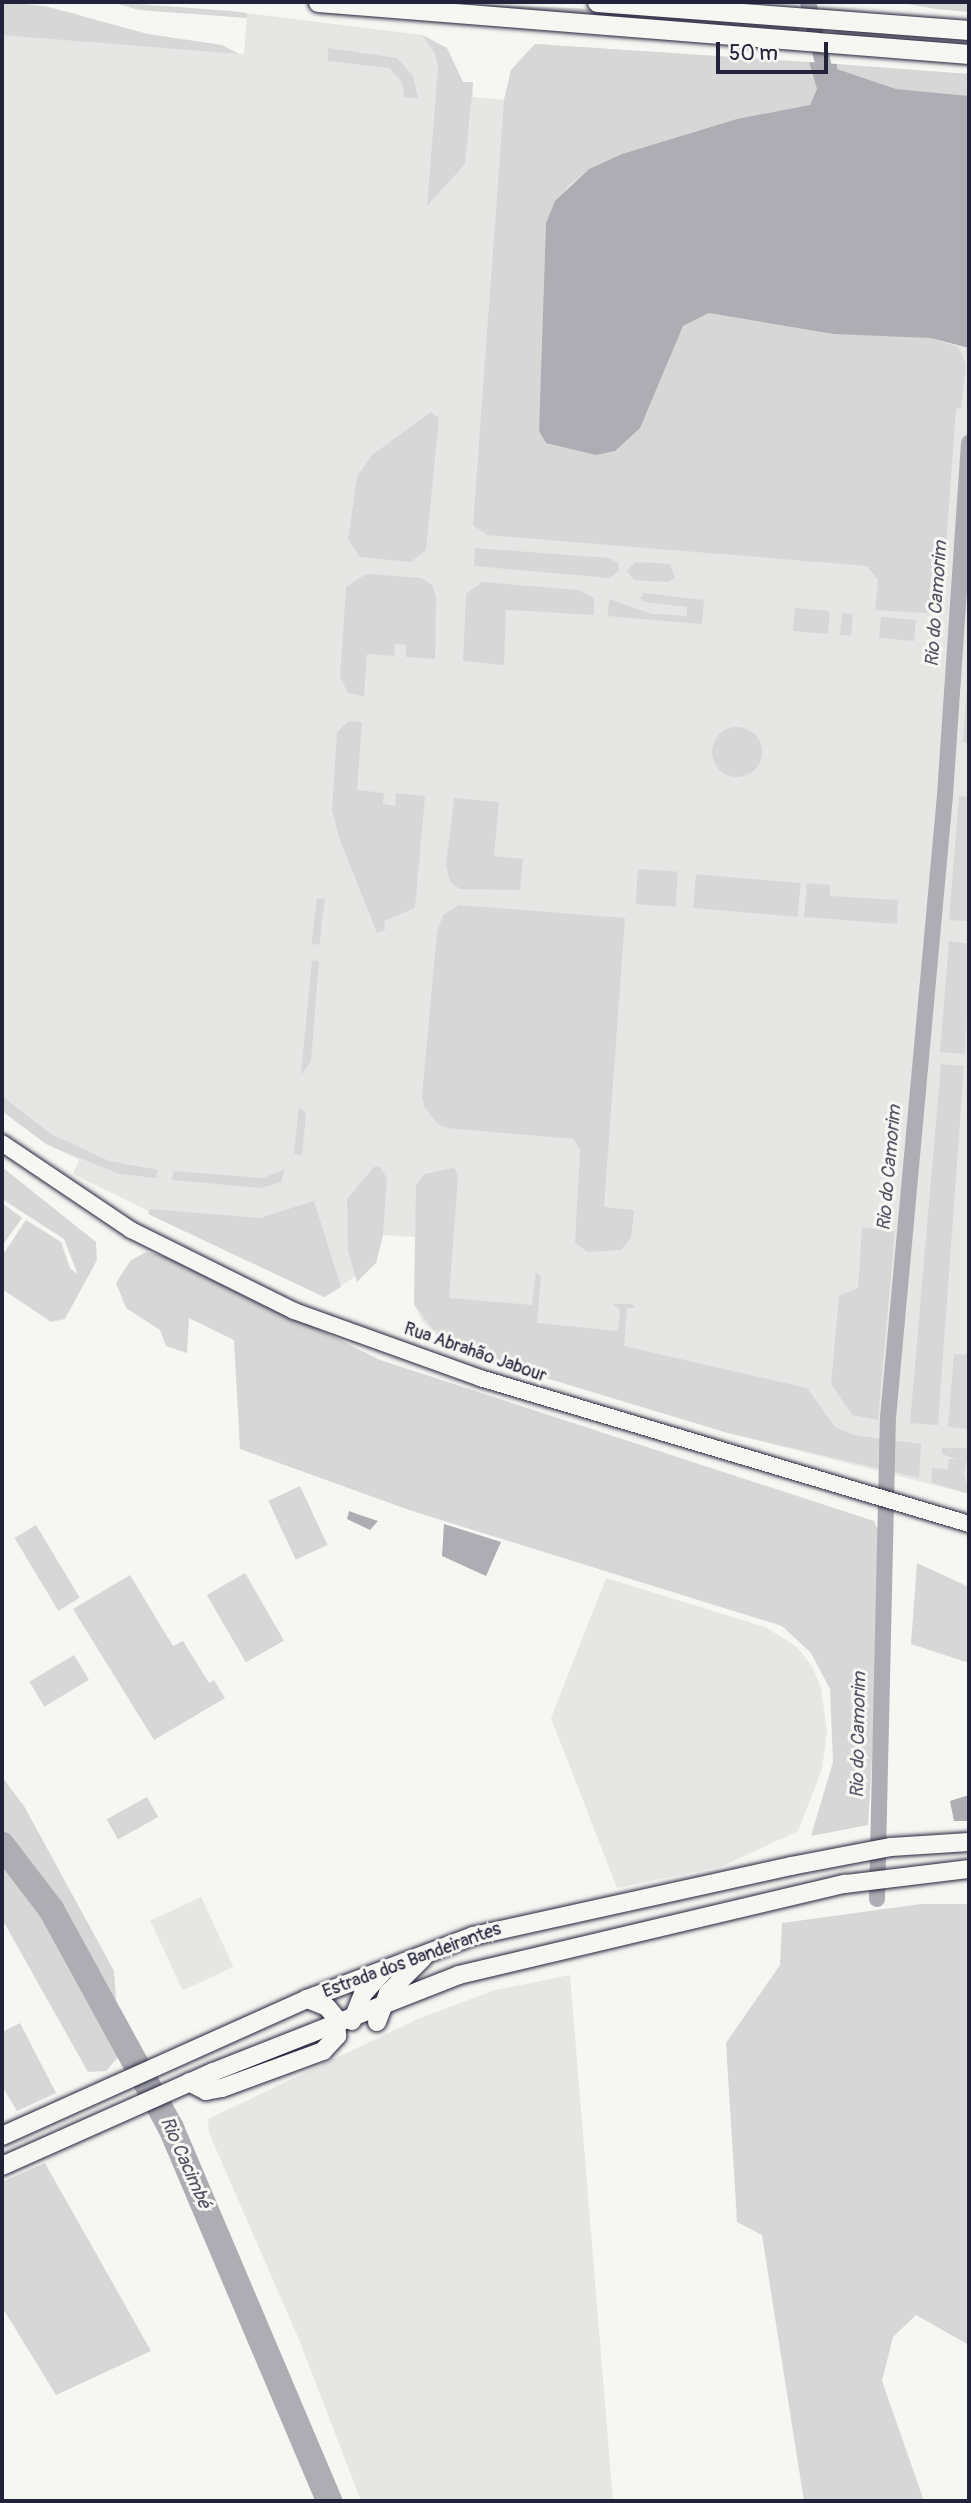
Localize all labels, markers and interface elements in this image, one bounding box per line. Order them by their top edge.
scale bar [719,28,831,72]
text: 50 m [729,40,778,67]
water label: Rio do Camorim [921,540,953,668]
water label: Rio do Camorim [873,1104,907,1232]
street label: Rua Abrahão Jabour [401,1318,549,1388]
water label: Rio do Camorim [847,1672,871,1798]
street label: Estrada dos Bandeirantes [320,1919,504,2003]
water label: Rio Cacimbé [155,2114,215,2212]

